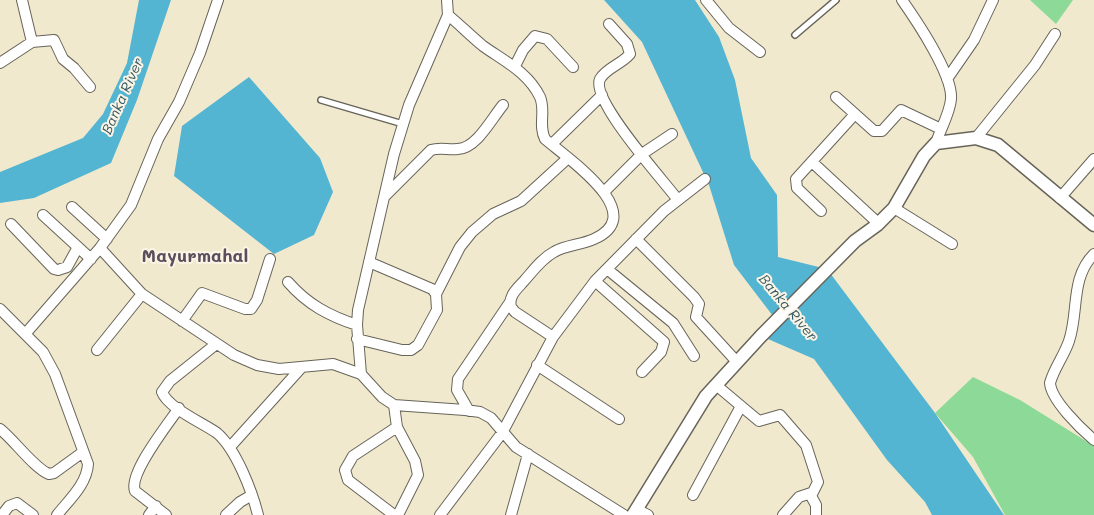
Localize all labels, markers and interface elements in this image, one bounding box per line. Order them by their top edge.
water label: Banka River [99,55,147,137]
district label: Mayurmahal [142,245,248,267]
water label: Banka River [755,271,821,345]

